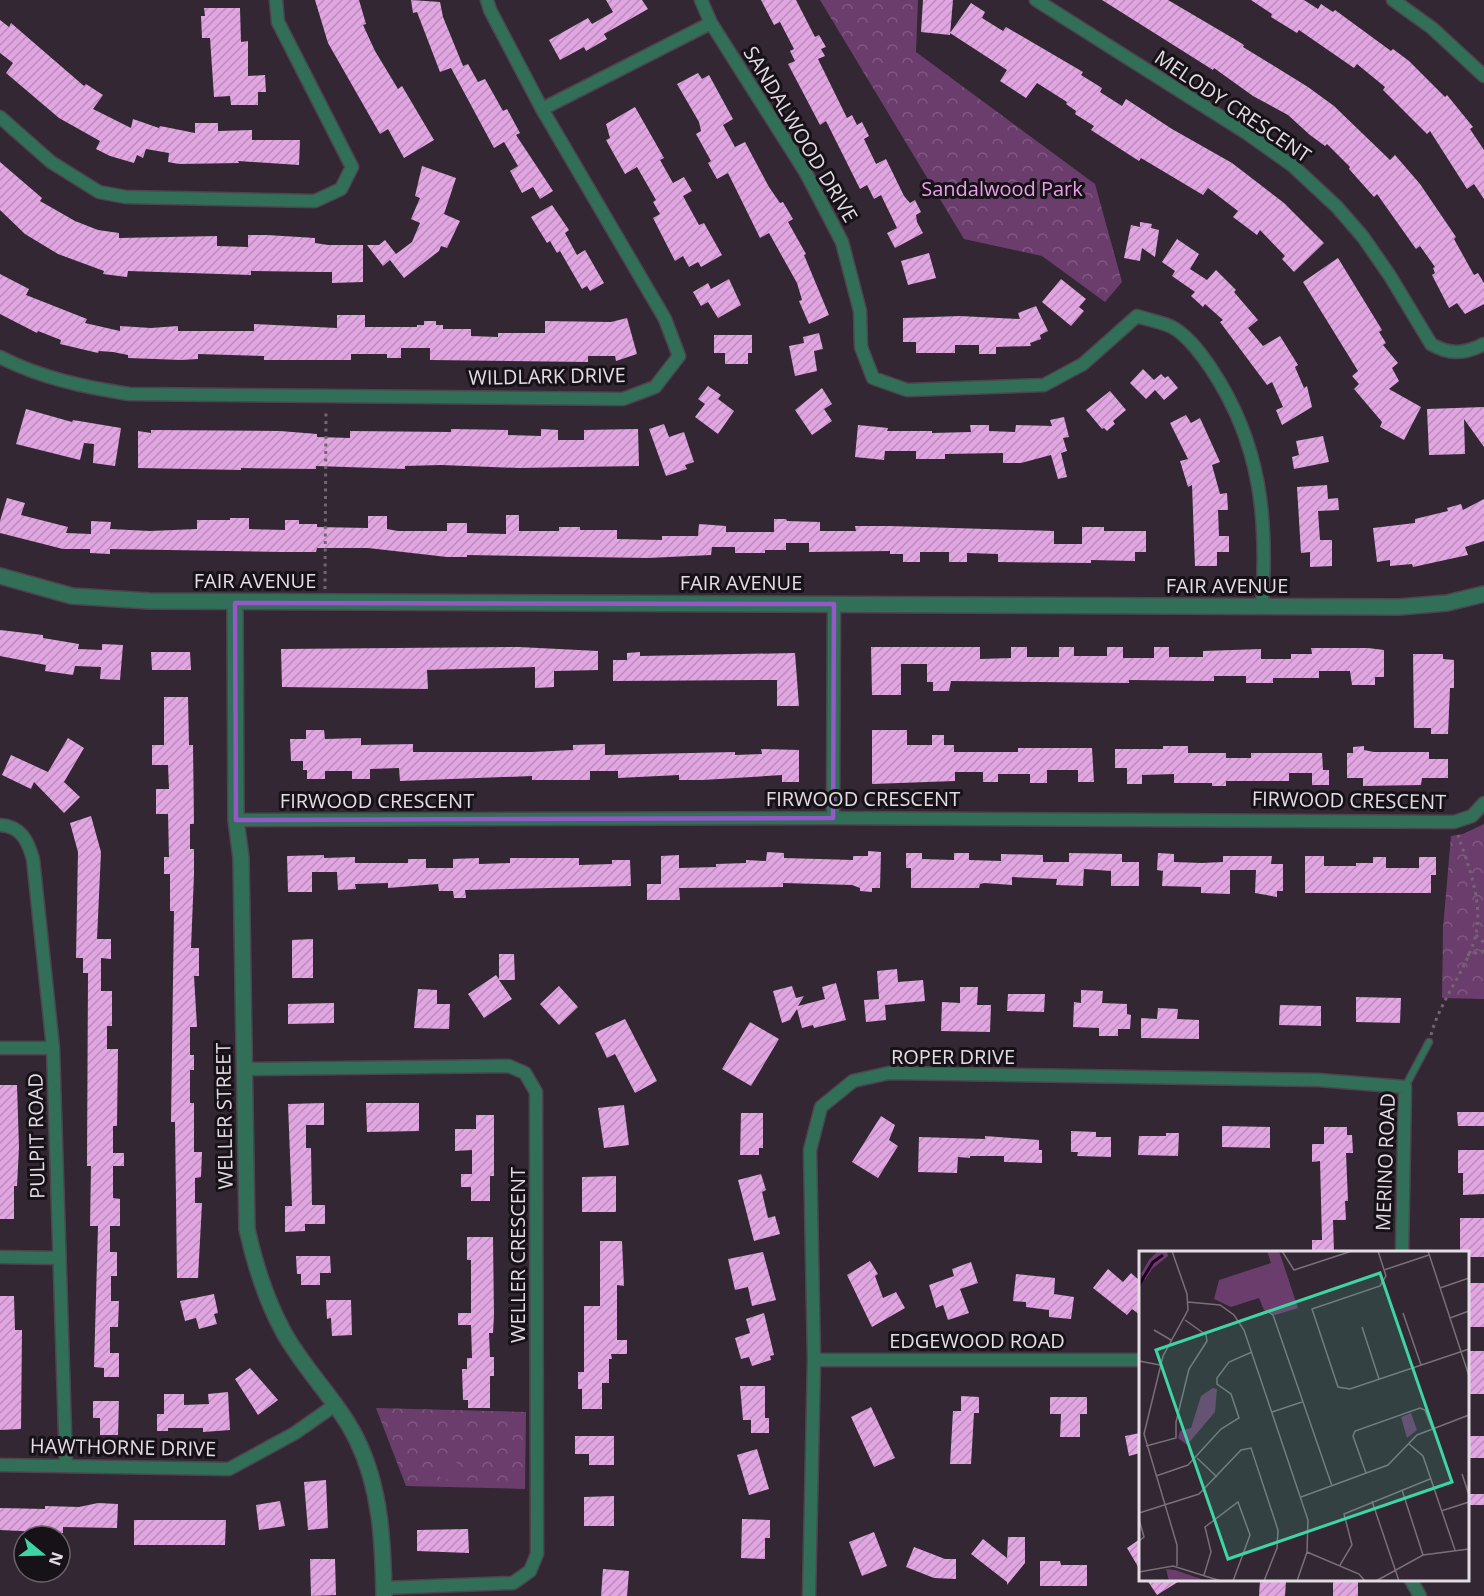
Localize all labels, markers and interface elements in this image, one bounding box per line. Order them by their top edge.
street label: SANDALWOOD DRIVE [738,41,864,227]
street label: MELODY CRESCENT [1150,44,1316,168]
park label: Sandalwood Park [921,175,1083,202]
street label: WILDLARK DRIVE [468,361,626,391]
street label: FAIR AVENUE [194,567,316,594]
street label: FAIR AVENUE [680,569,802,596]
street label: FAIR AVENUE [1166,572,1288,599]
street label: FIRWOOD CRESCENT [766,785,960,812]
street label: FIRWOOD CRESCENT [1252,785,1446,815]
street label: FIRWOOD CRESCENT [280,787,474,814]
street label: WELLER STREET [209,1042,239,1190]
street label: ROPER DRIVE [891,1043,1015,1070]
street label: PULPIT ROAD [21,1073,51,1199]
street label: MERINO ROAD [1369,1093,1401,1231]
street label: WELLER CRESCENT [504,1167,531,1343]
inset map [1139,1251,1469,1581]
street label: EDGEWOOD ROAD [889,1327,1065,1354]
street label: HAWTHORNE DRIVE [30,1432,216,1462]
north arrow [12,1524,72,1584]
text: N [44,1549,69,1569]

